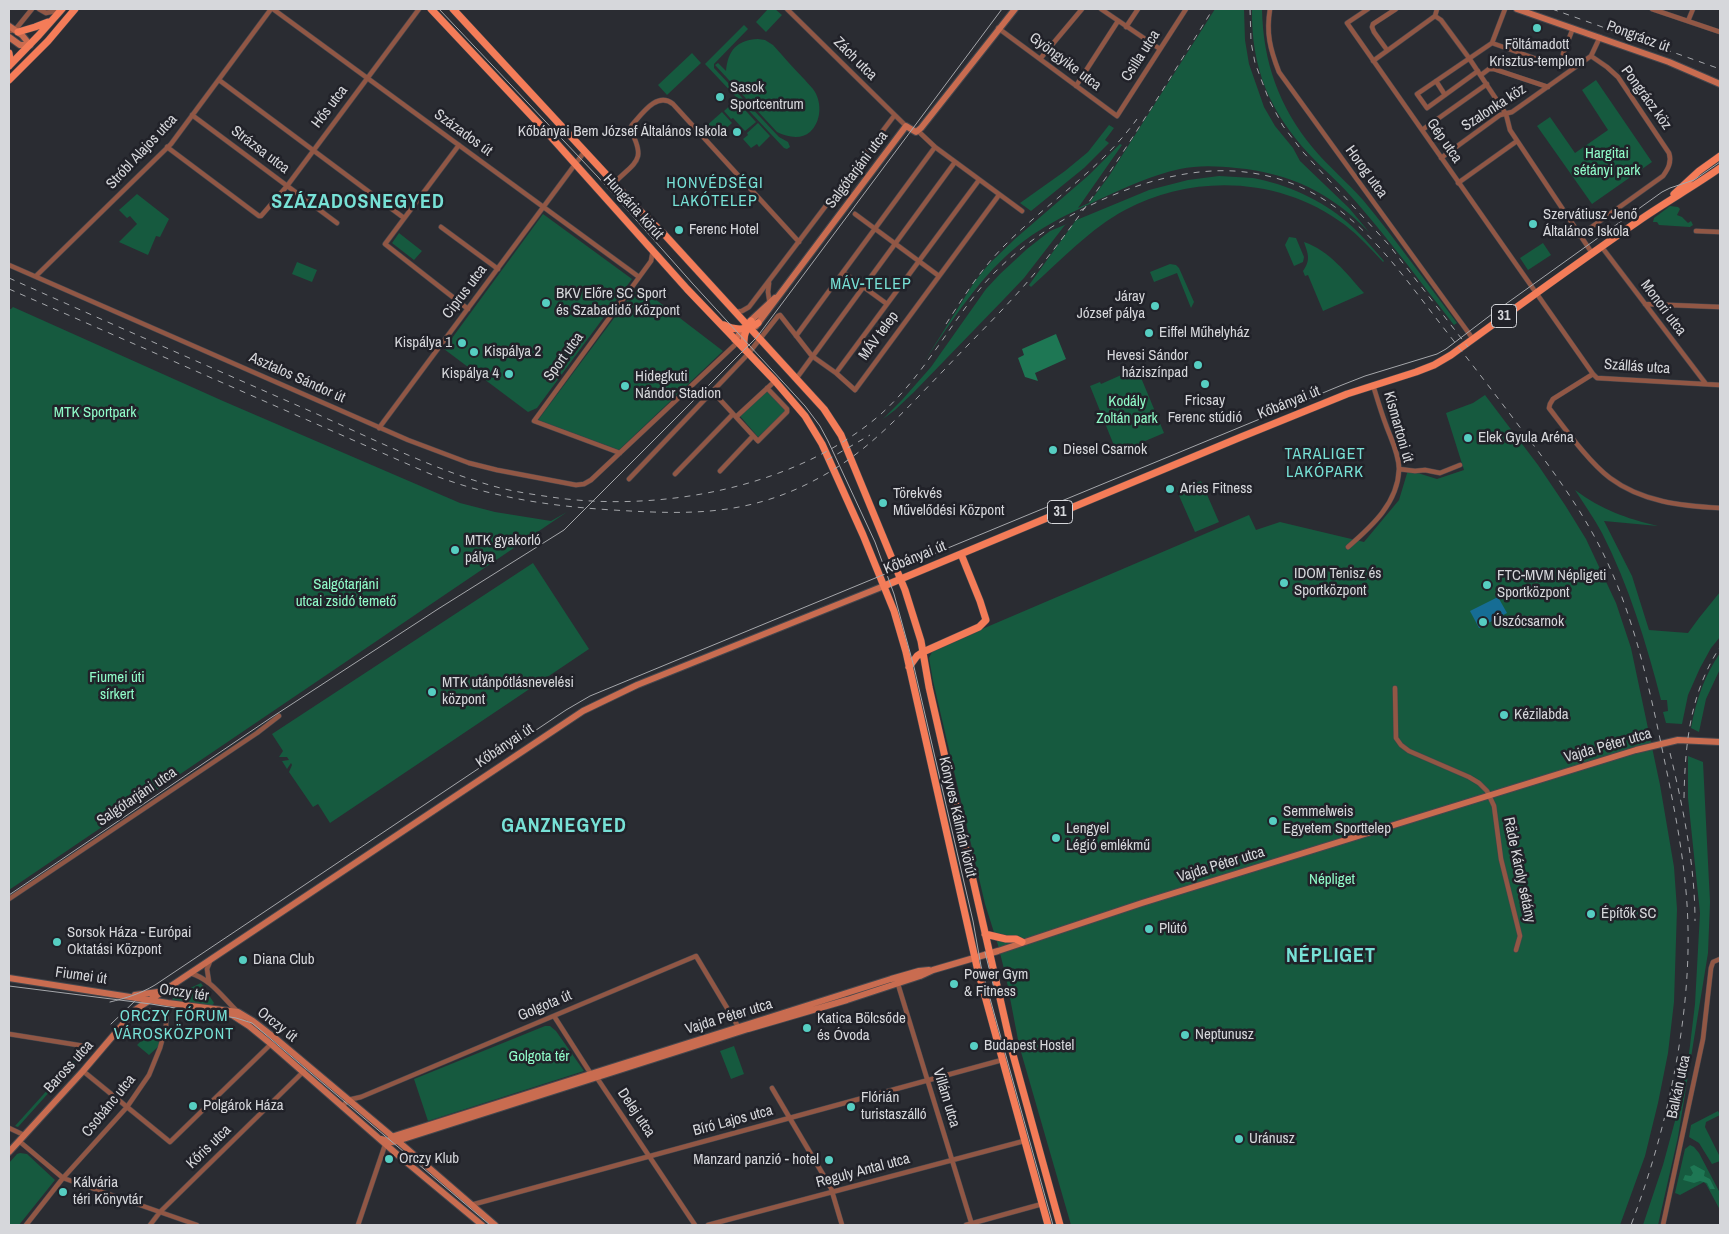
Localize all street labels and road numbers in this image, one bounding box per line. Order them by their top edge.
street label: Pongrácz út [1604,17,1672,57]
street label: Csilla utca [1118,27,1164,85]
street label: Gyöngyike utca [1025,29,1105,95]
street label: Zách utca [830,34,880,84]
street label: Pongrácz köz [1617,63,1675,133]
street label: Szalonka köz [1458,81,1530,135]
street label: Hős utca [308,82,352,132]
street label: Százados út [430,106,496,160]
street label: Stróbl Alajos utca [103,111,181,193]
street label: Gép utca [1422,115,1466,167]
street label: Strázsa utca [227,122,293,178]
street label: Salgótarjáni utca [822,128,892,212]
street label: Horog utca [1341,142,1391,202]
street label: Hungária körút [599,171,667,243]
street label: Ciprus utca [439,261,491,323]
street label: Monori utca [1636,277,1690,339]
road number: 31 [1492,304,1516,328]
street label: MÁV telep [855,308,903,364]
street label: Sport utca [540,329,588,385]
street label: Asztalos Sándor út [246,349,348,407]
street label: Szállás utca [1603,356,1671,378]
street label: Kőbányai út [1255,382,1323,424]
street label: Kismartoni út [1379,389,1417,465]
road number: 31 [1048,501,1072,524]
street label: Kőbányai út [881,537,949,579]
street label: Kőbányai út [473,720,537,772]
street label: Vajda Péter utca [1562,725,1654,767]
street label: Könyves Kálmán körút [934,755,980,879]
street label: Salgótarjáni utca [94,764,180,830]
street label: Räde Károly sétány [1499,816,1539,924]
street label: Vajda Péter utca [1175,843,1267,887]
street label: Fiumei út [54,963,108,989]
street label: Orczy tér [158,981,210,1005]
street label: Golgota út [515,987,575,1025]
street label: Vajda Péter utca [683,995,775,1039]
street label: Orczy út [253,1004,301,1046]
street label: Baross utca [41,1037,97,1097]
street label: Balkán utca [1664,1054,1694,1120]
street label: Villám utca [929,1066,963,1130]
street label: Csobánc utca [78,1071,140,1141]
street label: Delej utca [613,1085,659,1141]
street label: Bíró Lajos utca [691,1102,775,1140]
street label: Kőris utca [183,1121,235,1173]
street label: Reguly Antal utca [814,1150,912,1192]

